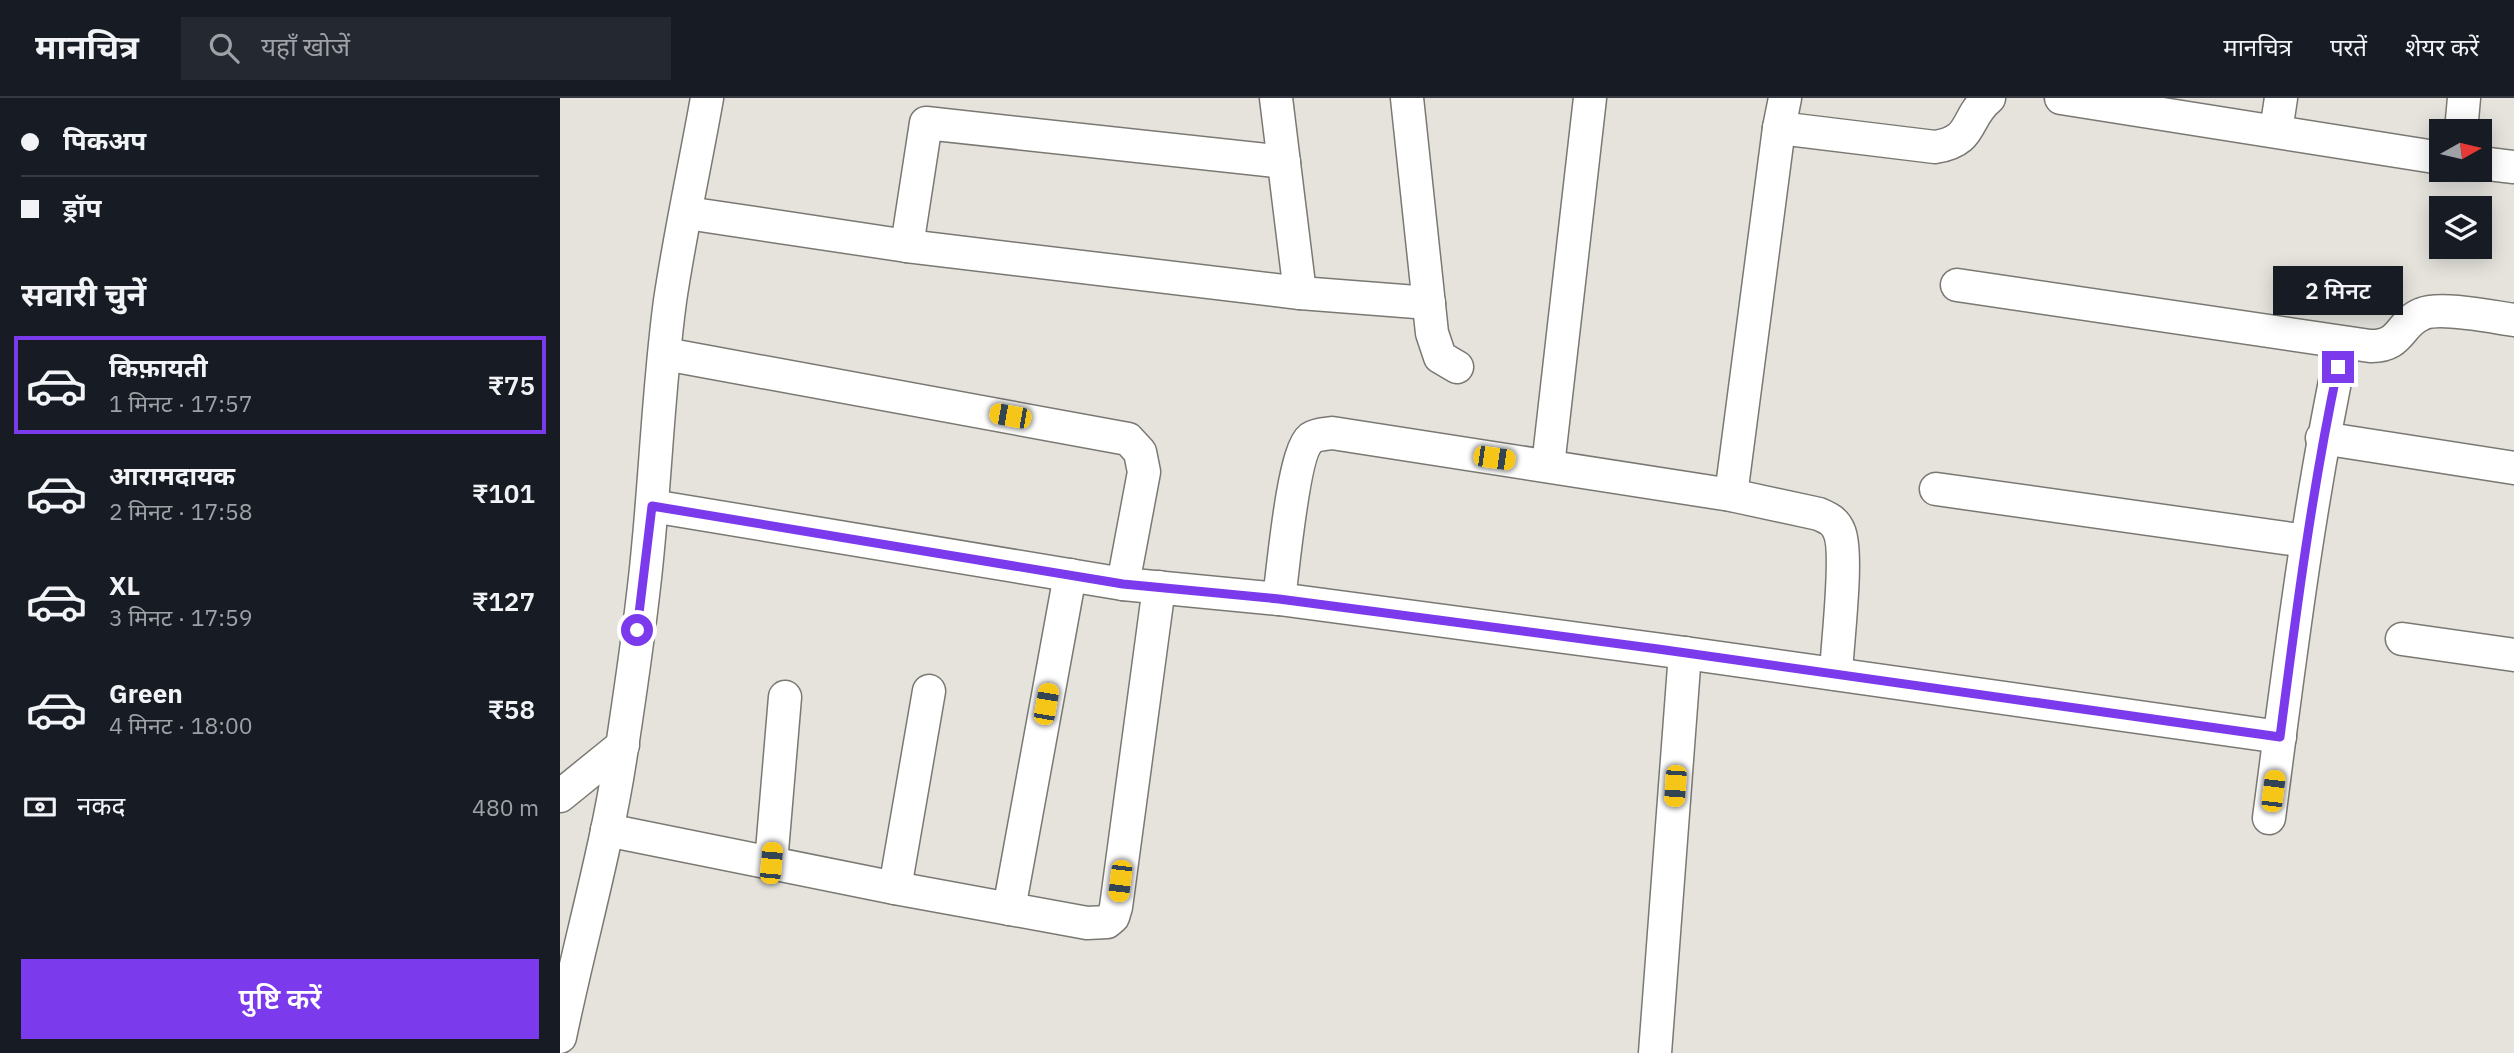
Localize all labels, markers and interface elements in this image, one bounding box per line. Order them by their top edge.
search box [181,17,671,80]
text: मानचित्र [35,25,139,68]
icon: search [205,29,243,67]
text: यहाँ खोजें [261,29,350,63]
text: मानचित्र [2223,31,2292,63]
text: परतें [2330,31,2367,63]
text: शेयर करें [2405,31,2479,63]
north arrow [2429,119,2492,182]
map controls [2429,119,2492,259]
text: पिकअप [63,123,146,157]
text: ड्रॉप [63,190,101,224]
button: layers [2429,196,2492,259]
callout: 2 मिनट [2273,266,2403,314]
text: सवारी चुनें [21,273,146,315]
text: 2 मिनट [2305,275,2371,305]
text: किफ़ायती [109,350,208,384]
route end [2322,351,2354,383]
icon: car [25,354,88,417]
text: ₹75 [488,368,535,402]
text: 1 मिनट · 17:57 [109,388,253,418]
car [988,402,1033,430]
car [1472,445,1517,471]
text: आरामदायक [109,458,235,492]
icon: car [25,462,88,525]
text: ₹101 [472,476,535,510]
text: 2 मिनट · 17:58 [109,496,253,526]
text: XL [109,568,140,602]
icon: car [25,570,88,633]
text: ₹127 [472,584,535,618]
text: 3 मिनट · 17:59 [109,602,253,632]
route start [621,614,653,646]
text: Green [109,676,183,710]
icon: car [25,678,88,741]
car [1033,681,1060,727]
text: ₹58 [488,692,535,726]
text: 4 मिनट · 18:00 [109,710,253,740]
car [1664,764,1687,808]
car [2261,769,2286,813]
icon: cash [21,788,59,826]
text: नकद [77,788,125,822]
text: 480 m [472,792,539,822]
car [759,841,784,885]
car [1108,859,1133,903]
button: पुष्टि करें [21,959,539,1039]

